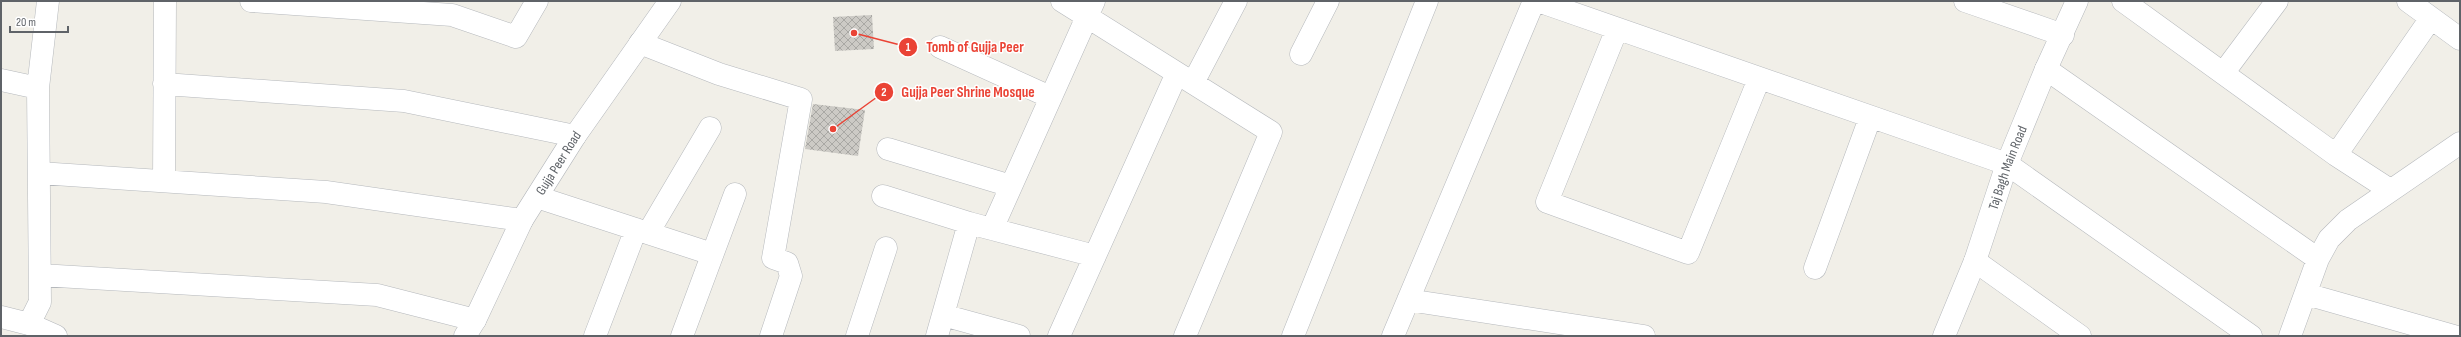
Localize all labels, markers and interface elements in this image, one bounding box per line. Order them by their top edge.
scale bar [10,8,68,34]
text: 20 m [16,15,36,30]
callout: Tomb of Gujja Peer [898,33,1032,60]
text: Tomb of Gujja Peer [926,38,1024,57]
text: 1 [906,40,911,55]
callout: Gujja Peer Shrine Mosque [874,78,1043,105]
text: Gujja Peer Shrine Mosque [901,83,1035,102]
text: 2 [881,85,887,100]
street label: Taj Bagh Main Road [1985,123,2031,212]
street label: Gujja Peer Road [532,128,585,198]

